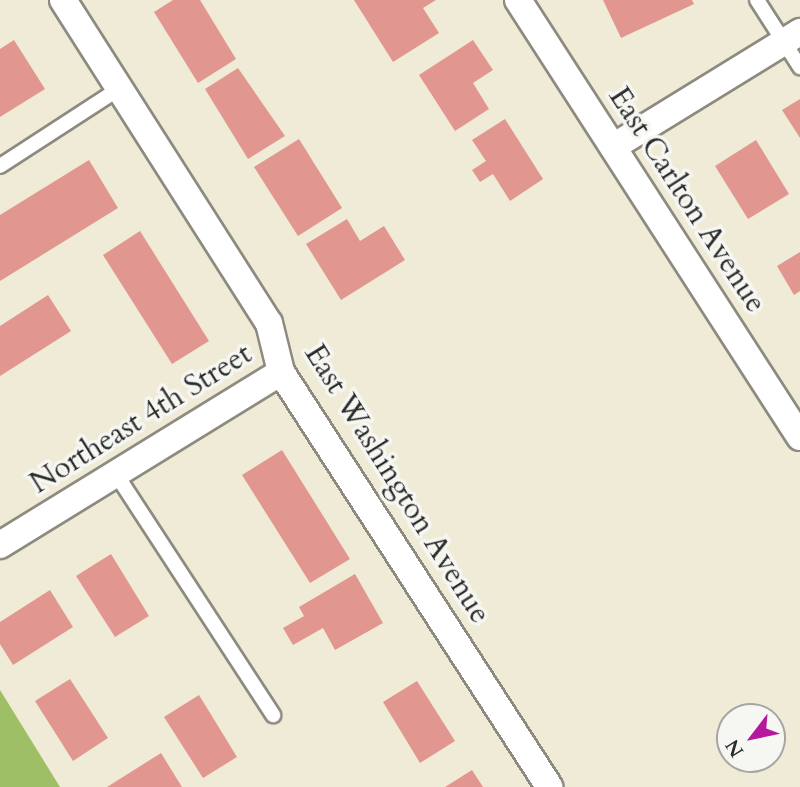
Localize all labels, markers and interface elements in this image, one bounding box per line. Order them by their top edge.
street label: East Carlton Avenue [601,80,773,320]
street label: Northeast 4th Street [24,336,258,502]
street label: East Washington Avenue [296,338,498,630]
north arrow [716,703,786,773]
text: N [719,734,750,762]

